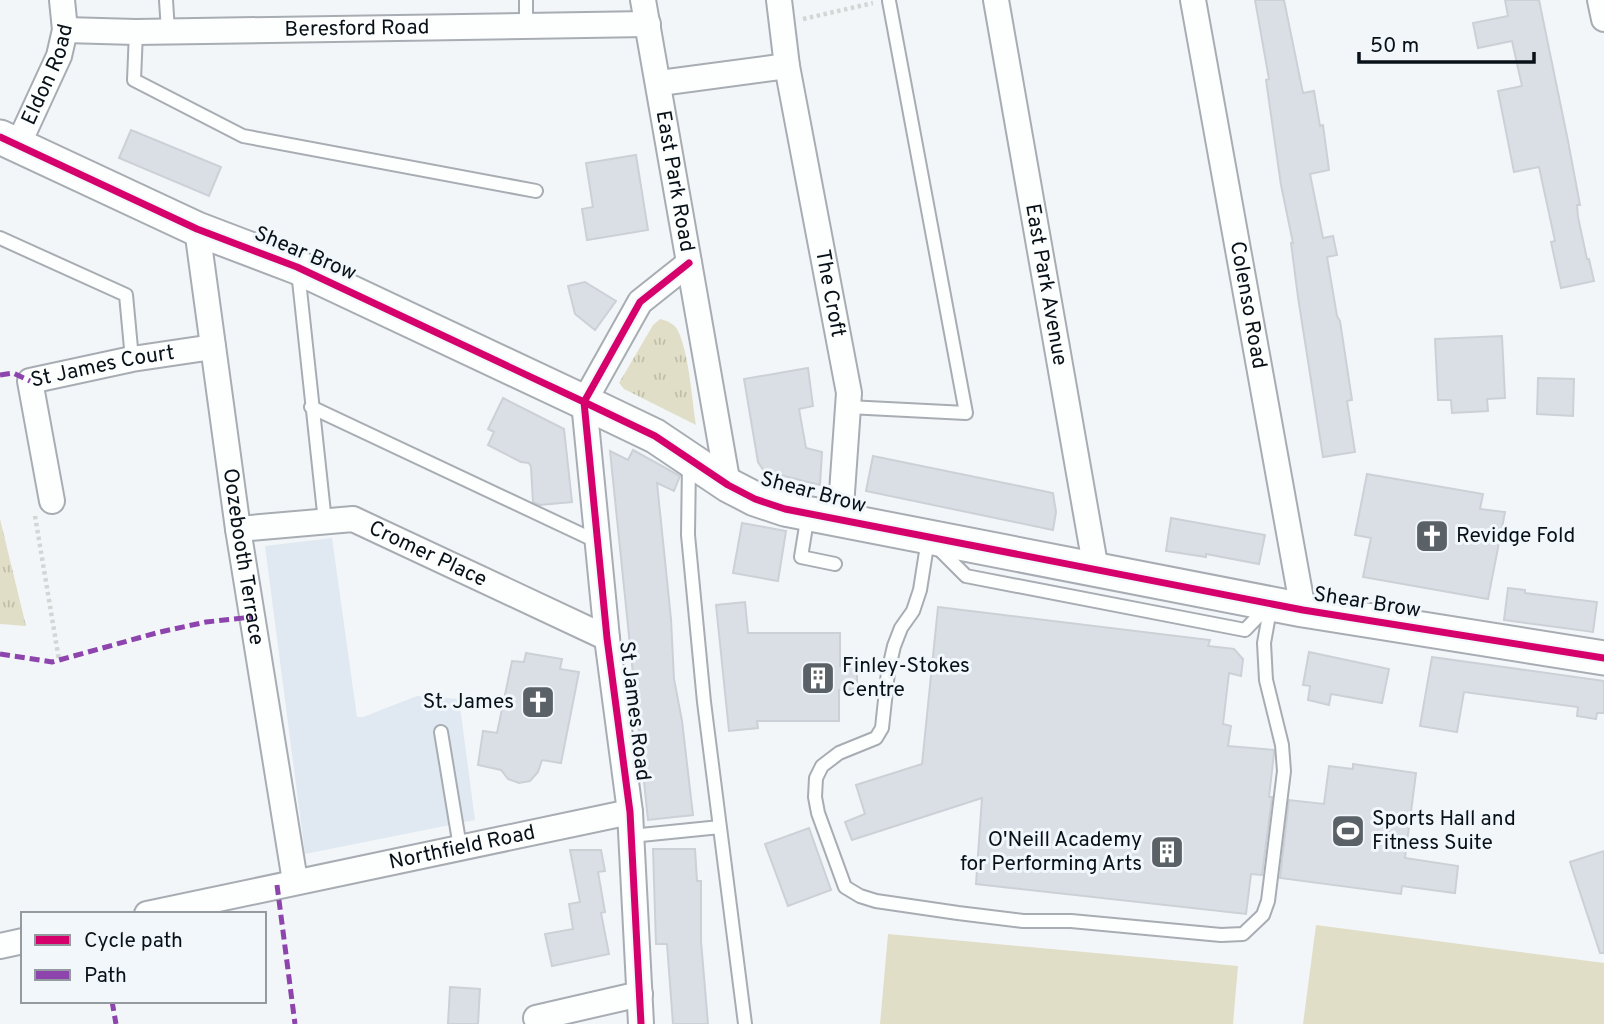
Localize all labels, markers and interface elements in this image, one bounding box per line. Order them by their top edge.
street label: Beresford Road [284,14,430,43]
street label: Eldon Road [16,21,79,129]
scale bar [1359,21,1534,65]
text: 50 m [1370,33,1419,60]
street label: East Park Road [649,108,700,254]
street label: East Park Avenue [1018,202,1073,368]
street label: Shear Brow [250,220,360,288]
street label: Colenso Road [1223,239,1273,371]
street label: The Croft [809,247,852,339]
street label: St James Court [28,339,176,394]
street label: Shear Brow [757,466,869,520]
street label: Oozebooth Terrace [216,467,270,647]
street label: Cromer Place [364,515,491,593]
church icon: Revidge Fold [1413,517,1451,555]
place label: Revidge Fold [1456,523,1575,550]
street label: Shear Brow [1311,581,1423,625]
street label: St James Road [612,640,656,782]
place label: Finley-Stokes Centre [842,653,970,704]
building icon: Finley-Stokes Centre [799,659,837,697]
church icon: St. James [519,683,557,721]
place label: St. James [423,689,514,716]
place label: Sports Hall and Fitness Suite [1372,806,1516,857]
sports icon: Sports Hall and Fitness Suite [1329,812,1367,850]
street label: Northfield Road [386,819,538,876]
place label: O'Neill Academy for Performing Arts [960,827,1142,878]
building icon: O'Neill Academy for Performing Arts [1148,833,1186,871]
legend [21,912,266,1003]
text: Cycle path [84,928,183,955]
text: Path [84,963,127,990]

